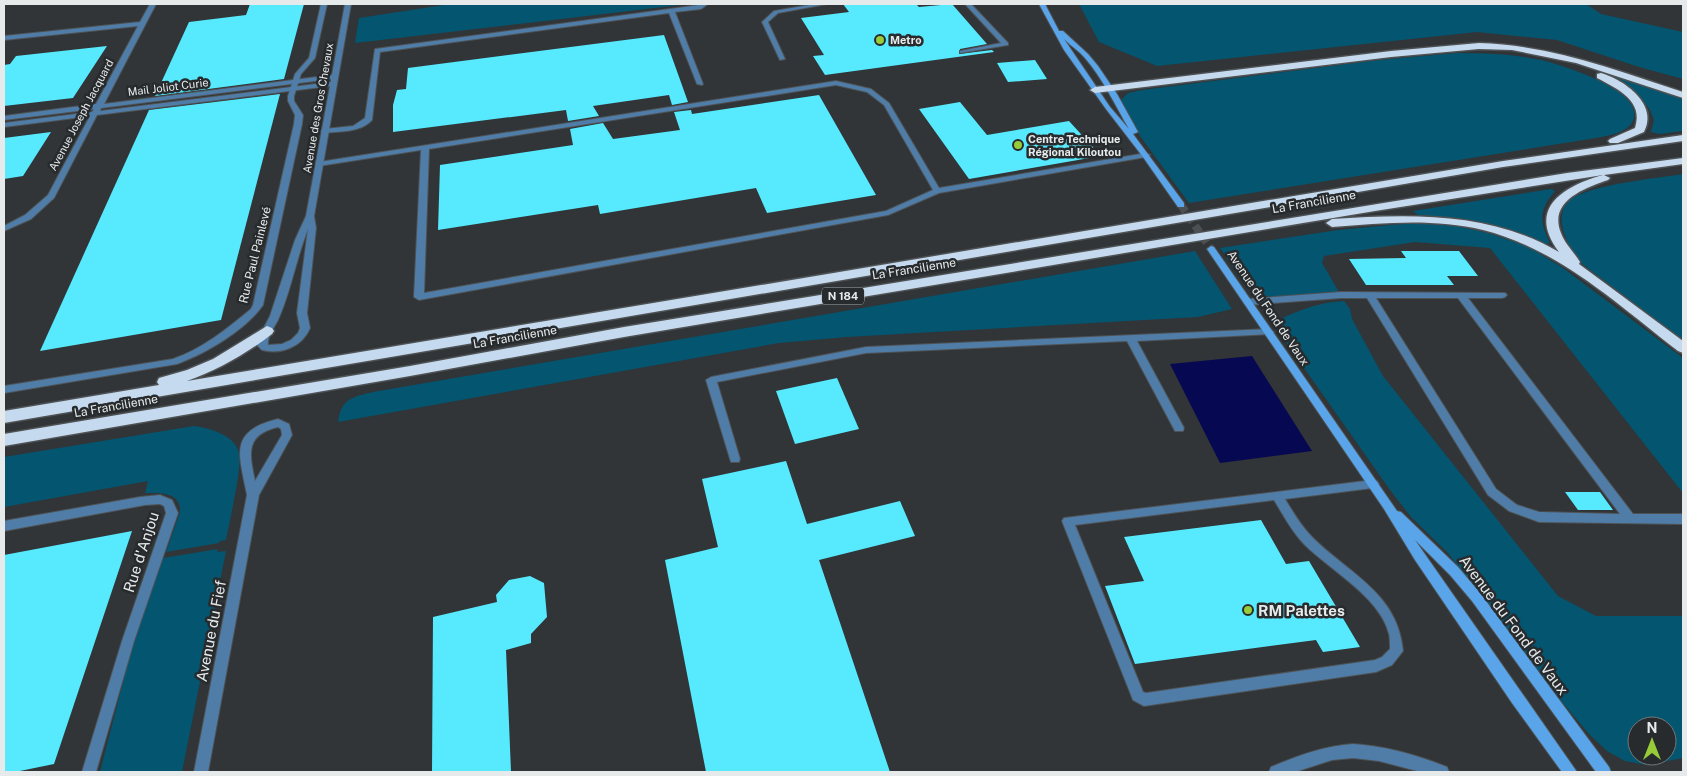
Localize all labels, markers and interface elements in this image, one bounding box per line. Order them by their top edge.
marker: Metro [874,34,886,46]
place label: Metro [890,34,922,46]
street label: Avenue des Gros Chevaux [301,42,335,174]
street label: Avenue Joseph Jacquard [47,57,115,173]
street label: Mail Joliot Curie [127,76,209,98]
place label: Centre Technique Régional Kiloutou [1028,133,1121,158]
marker: Centre Technique Régional Kiloutou [1012,139,1024,151]
street label: La Francilienne [1271,188,1357,216]
street label: Rue Paul Painlevé [236,205,274,305]
street label: Avenue du Fond de Vaux [1224,248,1312,368]
street label: La Francilienne [871,255,957,283]
road number: N 184 [822,288,864,304]
street label: La Francilienne [472,323,558,351]
street label: La Francilienne [73,392,159,420]
street label: Rue d'Anjou [120,510,162,594]
street label: Avenue du Fond de Vaux [1456,552,1572,698]
street label: Avenue du Fief [193,579,229,683]
place label: RM Palettes [1258,602,1345,619]
marker: RM Palettes [1242,604,1254,616]
north arrow [1627,716,1677,766]
text: N [1647,720,1657,736]

